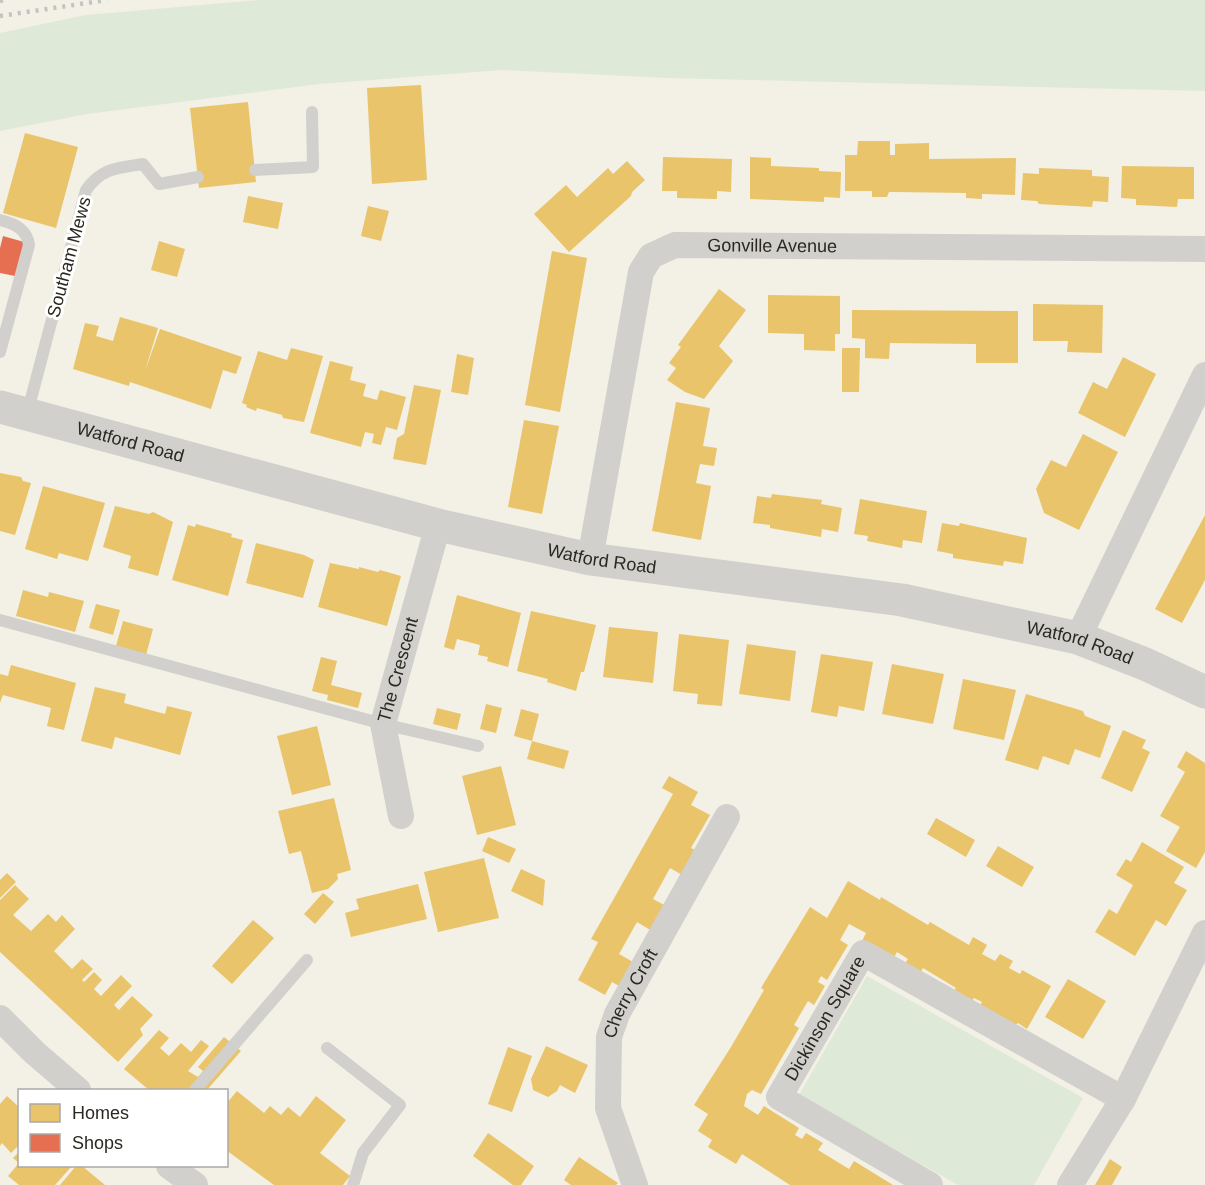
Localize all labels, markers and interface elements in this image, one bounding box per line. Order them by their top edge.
street label: Southam Mews [43,194,95,320]
street label: Gonville Avenue [707,235,837,256]
street label: Watford Road [74,418,186,466]
street label: Watford Road [545,540,658,578]
street label: The Crescent [374,615,422,725]
street label: Watford Road [1025,617,1136,668]
street label: Cherry Croft [599,945,661,1041]
street label: Dickinson Square [781,952,869,1084]
legend [18,1089,228,1167]
text: Homes [72,1103,129,1123]
text: Shops [72,1133,123,1153]

